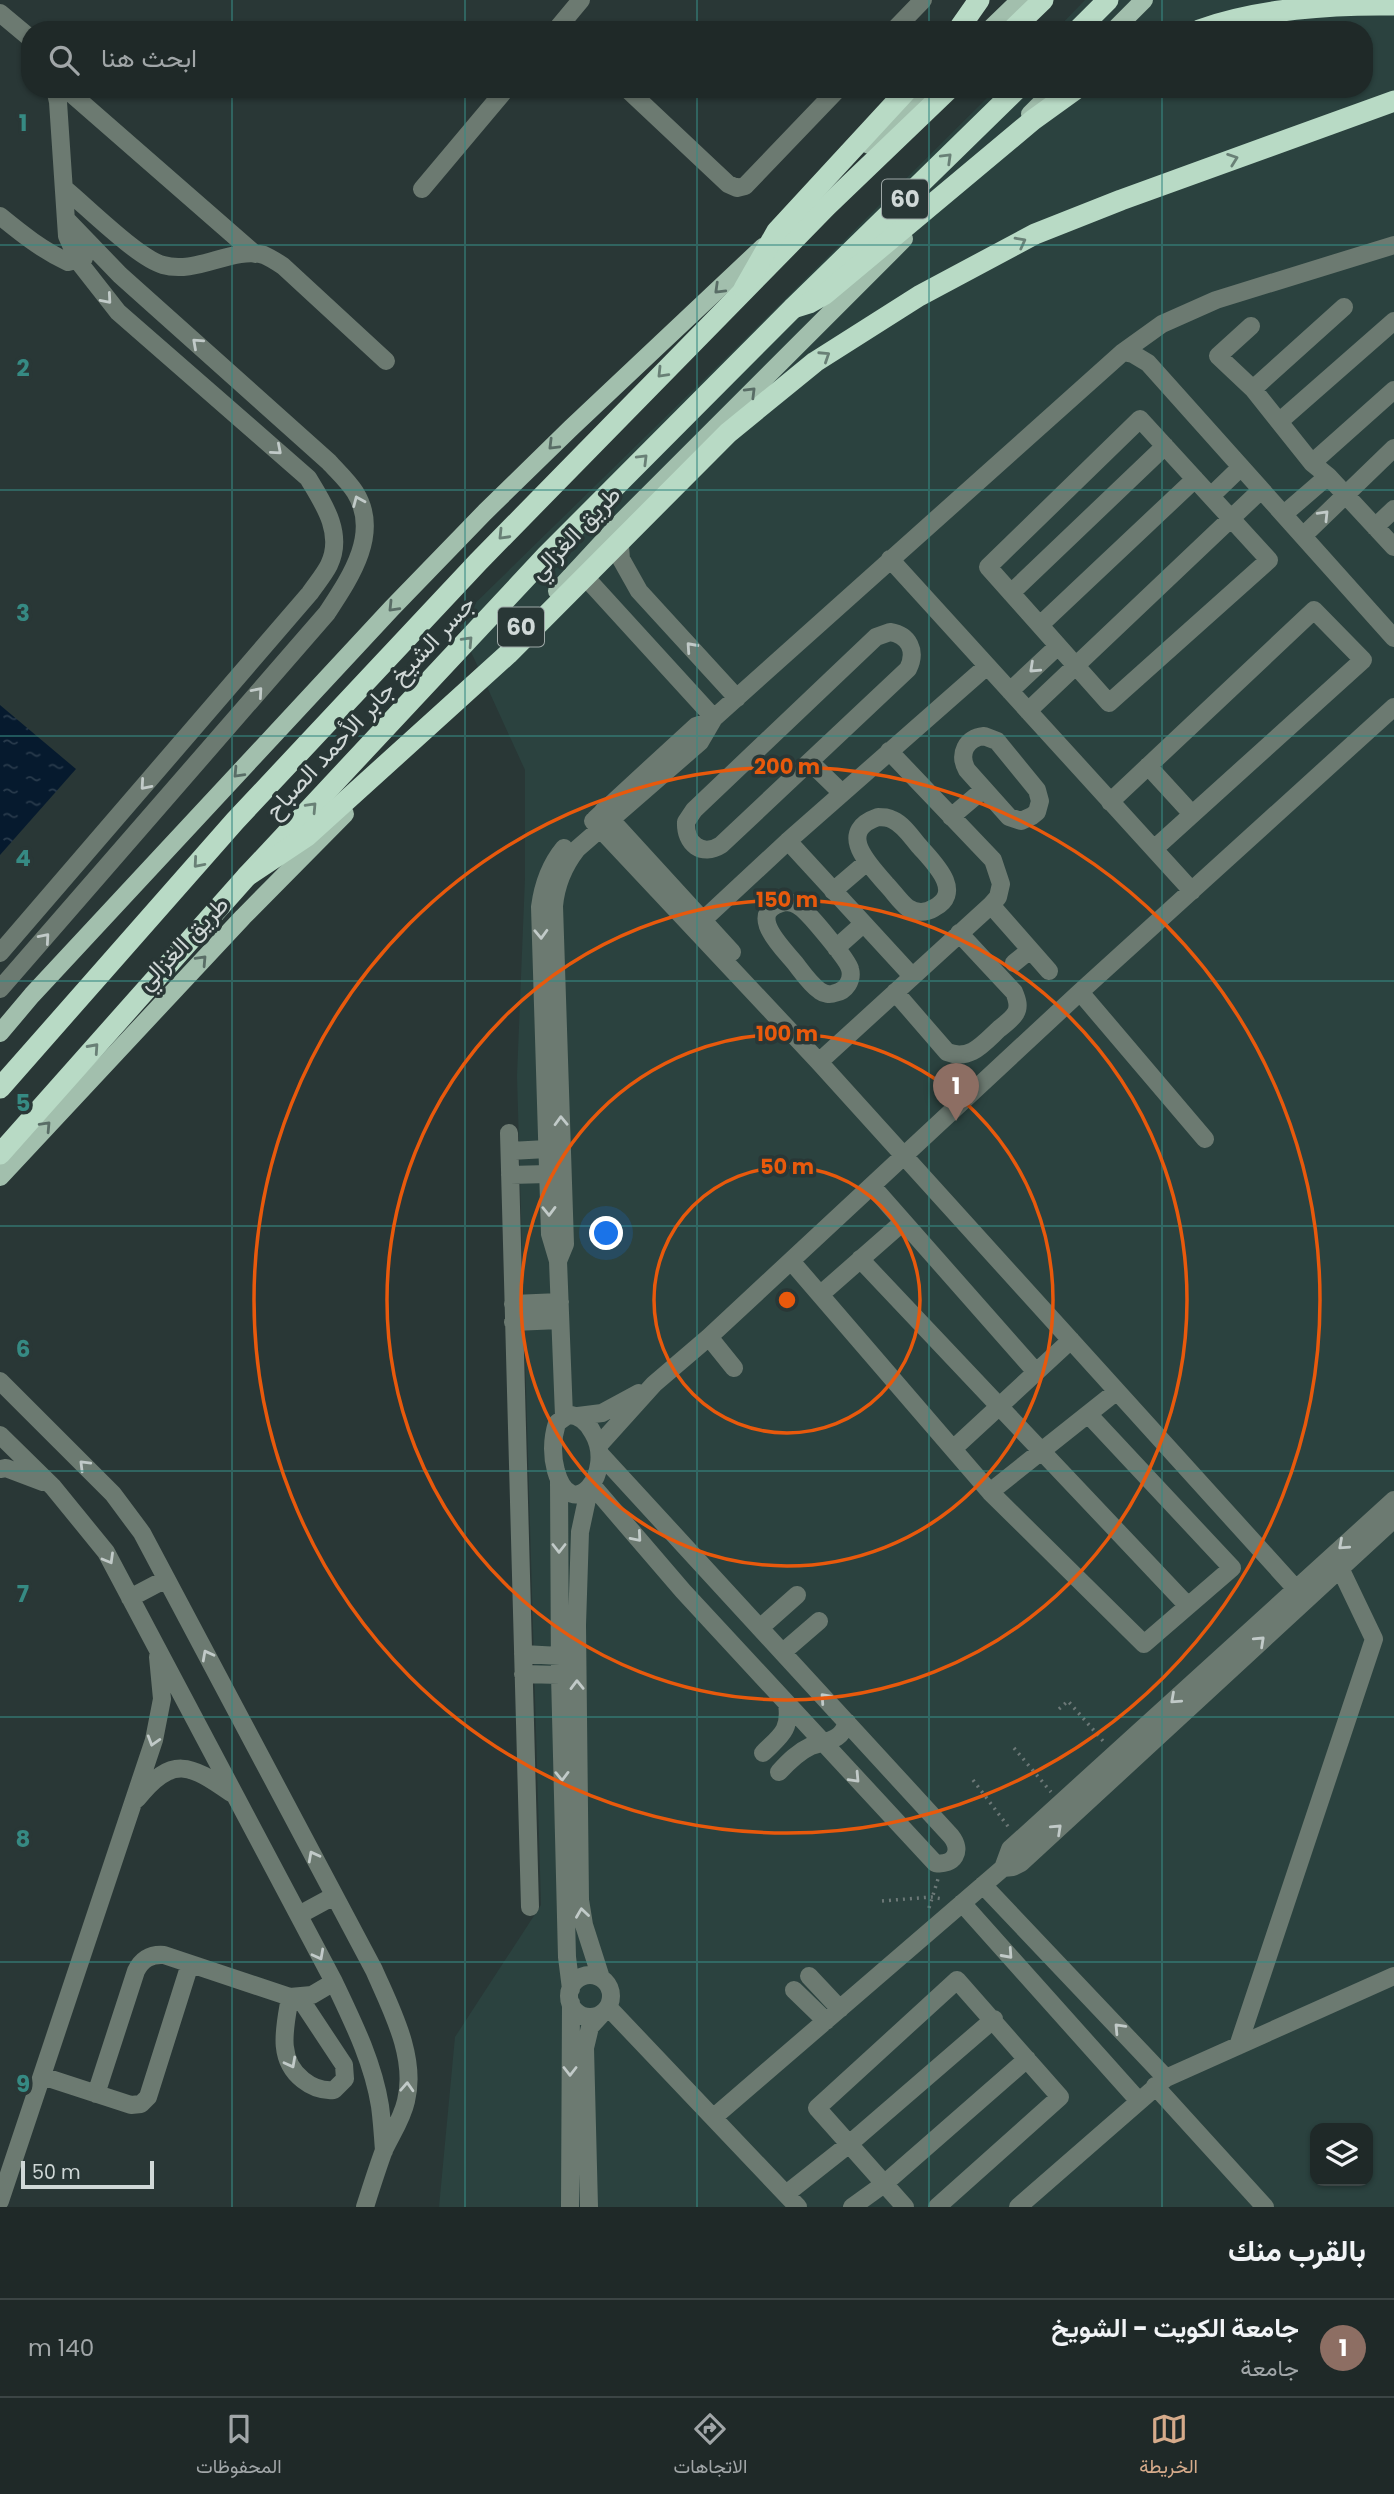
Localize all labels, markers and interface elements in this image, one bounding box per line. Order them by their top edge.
search box [21,21,1373,98]
text: ابحث هنا [101,40,197,76]
icon: search [45,41,83,79]
text: 1 [19,107,27,139]
one-way arrow [939,153,952,166]
one-way arrow [1226,153,1239,167]
road number: 60 [882,180,928,218]
one-way arrow [1014,236,1026,250]
one-way arrow [714,281,727,294]
one-way arrow [99,291,111,304]
one-way arrow [192,339,205,351]
text: 2 [16,352,30,384]
one-way arrow [817,352,830,365]
one-way arrow [658,365,671,378]
one-way arrow [743,387,756,400]
one-way arrow [549,437,561,449]
one-way arrow [268,442,281,454]
one-way arrow [634,455,647,468]
street label: طريق الغزالي [521,478,630,589]
one-way arrow [353,496,367,508]
one-way arrow [1316,511,1328,523]
one-way arrow [499,527,512,540]
street label: جسر الشيخ جابر الأحمد الصباح [257,588,483,826]
text: 3 [16,597,30,629]
one-way arrow [389,599,401,612]
road number: 60 [498,608,544,646]
one-way arrow [459,636,472,649]
one-way arrow [687,642,699,655]
one-way arrow [1029,660,1042,673]
one-way arrow [250,687,262,700]
text: 200 m [754,752,820,781]
one-way arrow [234,765,246,778]
one-way arrow [141,777,153,790]
one-way arrow [304,802,317,815]
text: 4 [15,842,31,874]
one-way arrow [194,855,206,868]
text: 150 m [756,885,818,914]
street label: طريق الغزالي [129,888,238,999]
one-way arrow [533,930,549,940]
one-way arrow [37,933,49,946]
one-way arrow [193,955,206,968]
text: 100 m [756,1019,818,1048]
one-way arrow [86,1043,98,1056]
pin: 1 [933,1063,979,1121]
text: 5 [16,1087,30,1119]
one-way arrow [554,1115,569,1126]
one-way arrow [38,1121,50,1134]
text: 50 m [760,1152,814,1181]
one-way arrow [541,1206,557,1217]
your location [589,1216,623,1250]
centre of rings [775,1288,799,1312]
text: 6 [16,1333,30,1365]
one-way arrow [80,1461,93,1474]
one-way arrow [629,1529,641,1542]
one-way arrow [1338,1537,1351,1550]
one-way arrow [551,1544,567,1554]
one-way arrow [101,1552,114,1565]
text: 7 [17,1578,29,1610]
one-way arrow [1252,1637,1265,1650]
one-way arrow [202,1650,215,1662]
one-way arrow [569,1680,585,1690]
one-way arrow [1170,1690,1183,1703]
one-way arrow [821,1693,833,1706]
one-way arrow [147,1735,162,1747]
one-way arrow [847,1770,860,1783]
one-way arrow [555,1771,570,1782]
text: 8 [16,1823,30,1855]
one-way arrow [1049,1825,1062,1838]
one-way arrow [308,1851,322,1863]
one-way arrow [575,1907,590,1919]
one-way arrow [1000,1946,1012,1959]
one-way arrow [311,1948,325,1960]
one-way arrow [1115,2024,1127,2037]
one-way arrow [283,2056,296,2069]
one-way arrow [562,2066,578,2077]
text: 9 [16,2068,30,2100]
one-way arrow [399,2081,414,2092]
map controls [1310,2123,1373,2186]
button: layers [1310,2123,1373,2186]
scale bar [21,2158,154,2190]
text: 50 m [32,2159,81,2186]
text: بالقرب منك [1228,2229,1366,2272]
text: جامعة الكويت - الشويخ [1051,2310,1299,2346]
text: 140 m [28,2332,94,2364]
text: 1 [1339,2332,1347,2364]
text: جامعة [1240,2352,1299,2384]
tab: المحفوظات [196,2410,282,2483]
tab: الاتجاهات [674,2410,747,2483]
tab: الخريطة [1139,2410,1198,2483]

